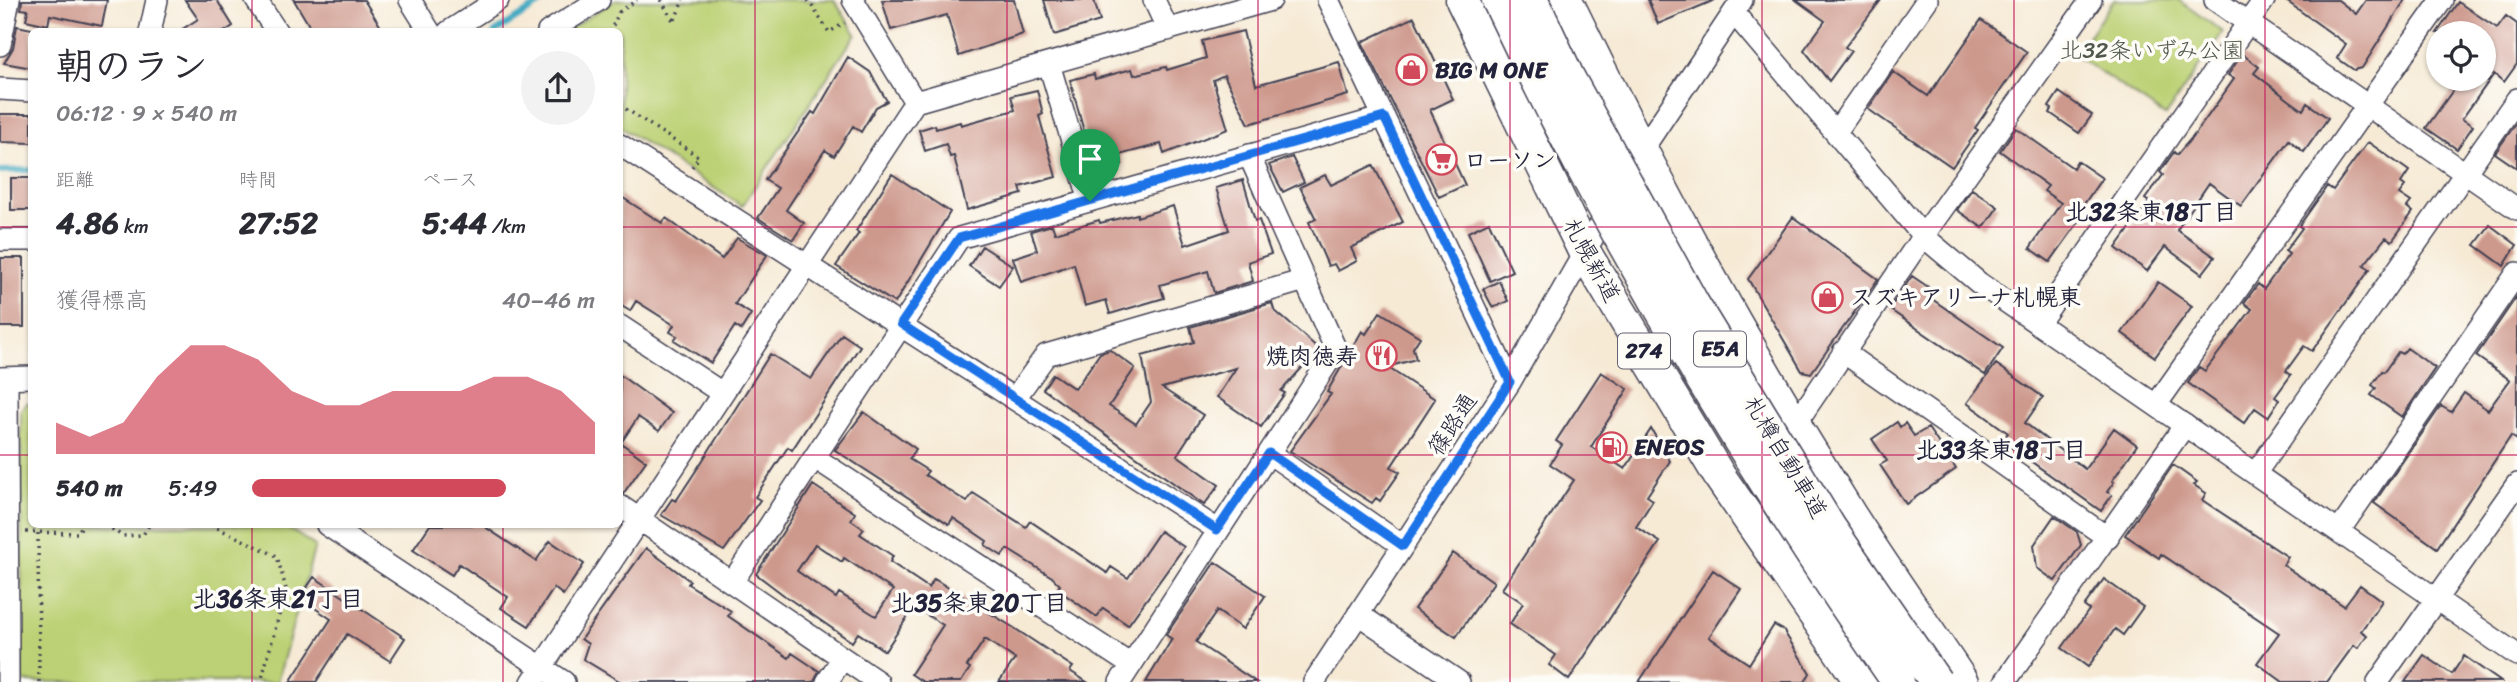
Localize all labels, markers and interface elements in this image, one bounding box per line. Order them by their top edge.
map controls [2426,21,2496,91]
button: locate [2426,21,2496,91]
park label: 北32条いずみ公園 [2059,30,2245,71]
text: 朝のラン [56,33,208,100]
place label: BIG M ONE [1435,50,1549,91]
button: share [521,51,595,125]
shop icon: BIG M ONE [1395,53,1429,87]
text: 06:12 · 9 × 540 m [56,93,237,134]
pin [1060,129,1120,201]
icon: arrive [1071,140,1109,178]
place label: ローソン [1464,140,1556,181]
supermarket icon: ローソン [1424,143,1458,177]
text: 距離 [56,163,94,196]
text: 時間 [239,163,277,196]
text: ペース [422,163,478,196]
district label: 北32条東18丁目 [2065,191,2237,233]
text: 4.86 [56,196,119,250]
text: 27:52 [239,196,318,250]
text: 5:44 [422,196,487,250]
text: km [119,210,149,243]
text: /km [487,210,526,243]
street label: 札幌新道 [1551,210,1632,310]
place label: スズキアリーナ札幌東 [1850,277,2081,318]
text: 獲得標高 [56,280,148,321]
text: 40–46 m [502,280,595,321]
shop icon: スズキアリーナ札幌東 [1810,280,1844,314]
road number: E5A [1694,332,1746,366]
road number: 274 [1618,334,1670,368]
place label: 焼肉徳寿 [1266,336,1358,377]
restaurant icon: 焼肉徳寿 [1364,339,1398,373]
street label: 篠路通 [1416,384,1488,464]
street label: 札樽自動車道 [1732,388,1839,527]
place label: ENEOS [1634,427,1705,468]
district label: 北33条東18丁目 [1915,429,2087,471]
fuel station icon: ENEOS [1594,430,1628,464]
text: 540 m [56,468,123,509]
text: 5:49 [168,468,218,509]
district label: 北36条東21丁目 [193,578,363,620]
district label: 北35条東20丁目 [891,582,1067,624]

